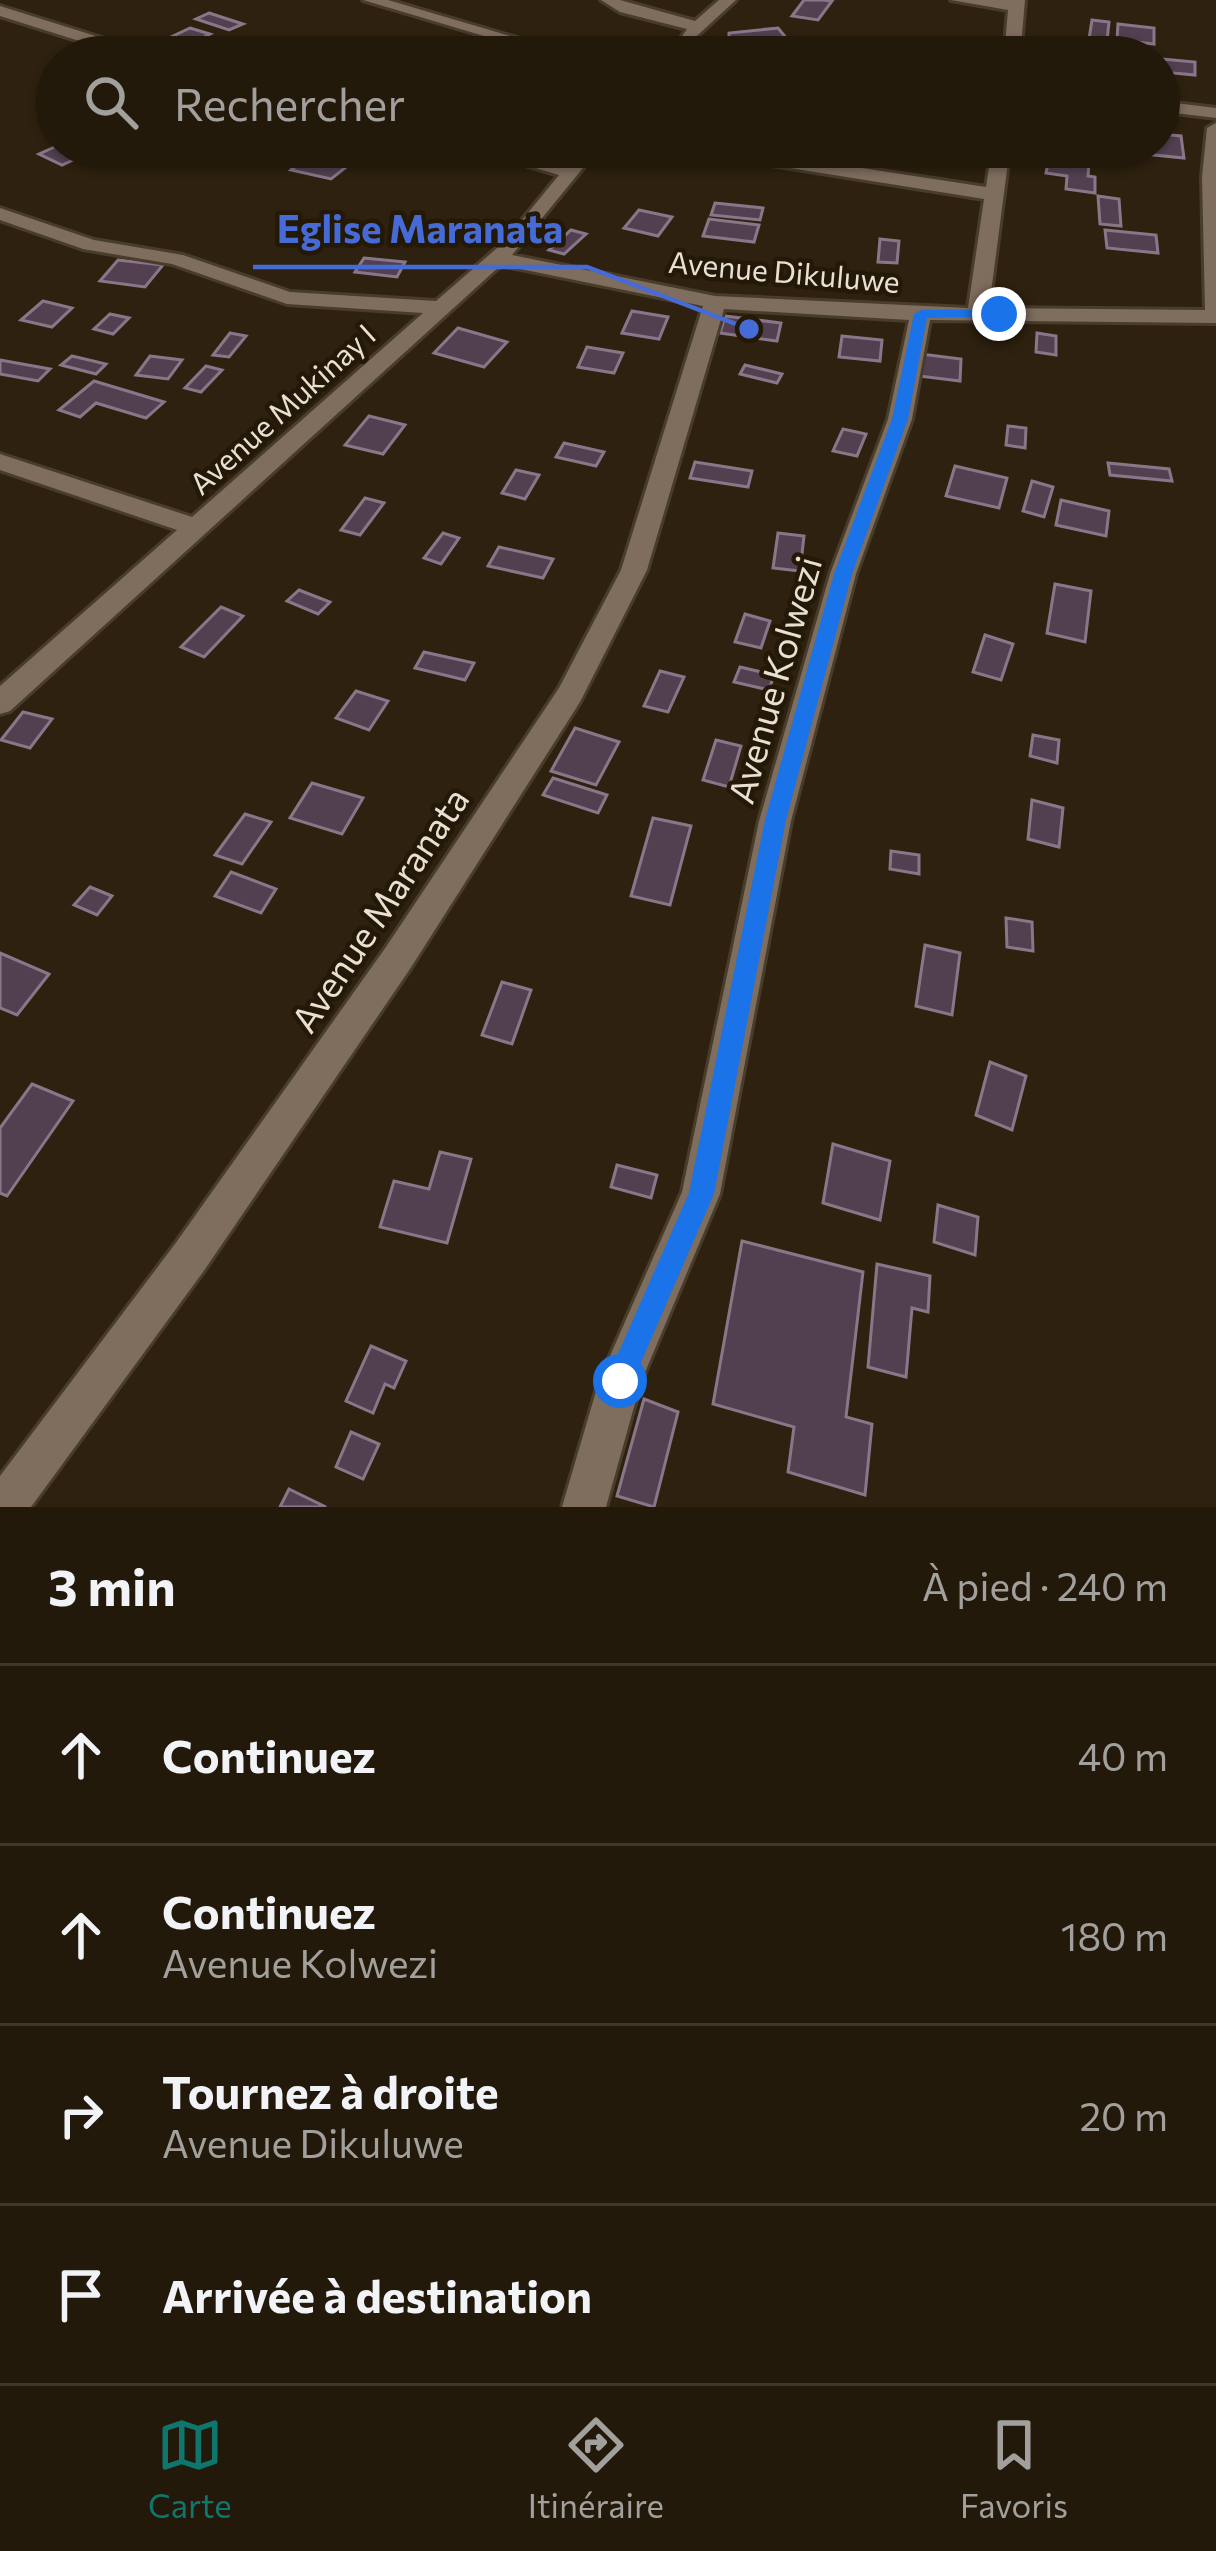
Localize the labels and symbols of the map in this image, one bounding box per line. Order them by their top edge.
callout: Eglise Maranata [253,192,587,267]
text: Eglise Maranata [277,203,563,251]
street label: Avenue Dikuluwe [667,242,902,299]
route end [972,287,1026,341]
street label: Avenue Mukinay I [181,315,382,501]
street label: Avenue Kolwezi [717,551,829,808]
street label: Avenue Maranata [280,778,476,1040]
route start [593,1354,647,1408]

